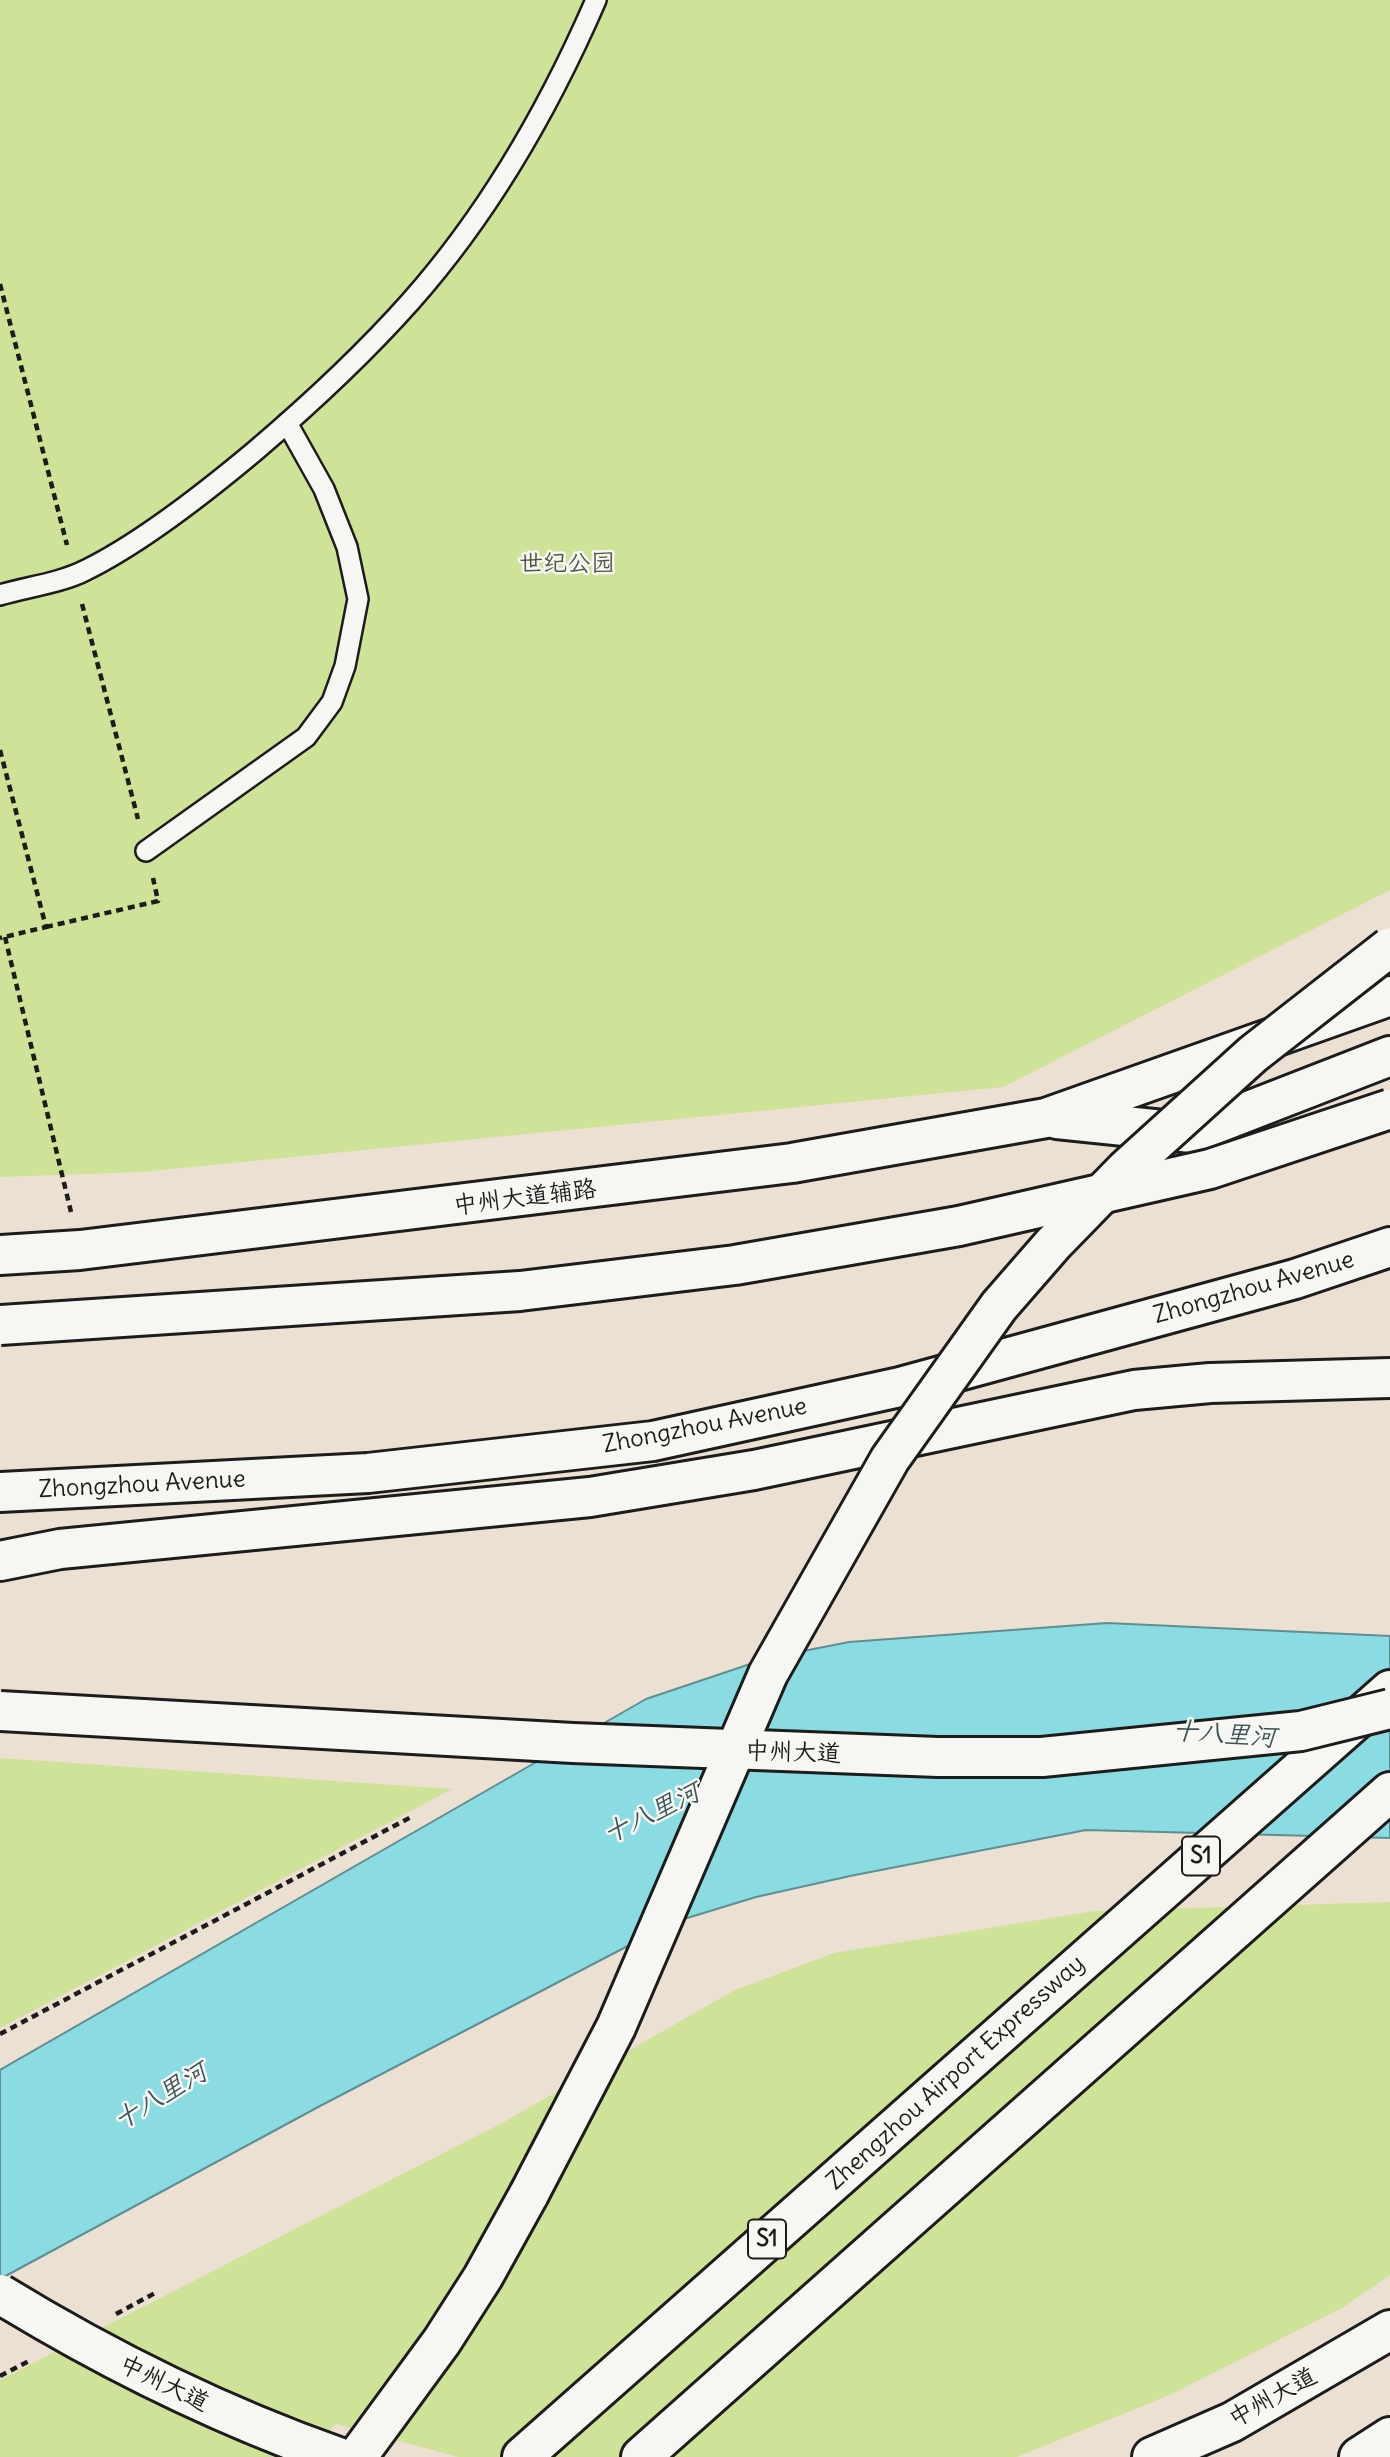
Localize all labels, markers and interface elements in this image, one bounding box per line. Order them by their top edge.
park label: 世纪公园 [519,550,615,578]
street label: 中州大道辅路 [452,1175,598,1221]
street label: Zhongzhou Avenue [1150,1246,1358,1330]
street label: Zhongzhou Avenue [601,1392,809,1460]
street label: Zhongzhou Avenue [38,1465,246,1505]
water label: 十八里河 [1171,1716,1277,1754]
street label: 中州大道 [745,1737,841,1769]
water label: 十八里河 [598,1777,706,1851]
road number: S1 [1182,1837,1220,1876]
street label: Zhengzhou Airport Expressway [821,1950,1091,2196]
water label: 十八里河 [108,2057,214,2137]
road number: S1 [748,2220,786,2258]
street label: 中州大道 [115,2350,213,2418]
street label: 中州大道 [1224,2362,1322,2434]

